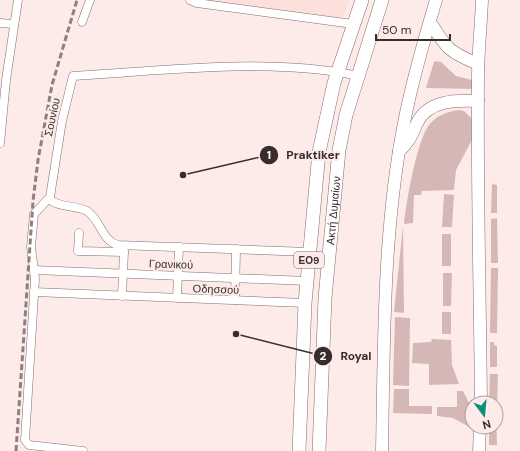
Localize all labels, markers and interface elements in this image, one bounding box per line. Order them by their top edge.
scale bar [376,16,450,42]
text: 50 m [382,22,411,38]
street label: Σουνίου [41,96,63,138]
callout: Praktiker [259,143,348,167]
text: 1 [267,147,271,163]
text: Praktiker [286,147,340,163]
street label: Ακτή Δυμαίων [323,175,344,245]
road number: ΕΟ9 [294,252,324,268]
street label: Γρανικού [149,256,193,272]
street label: Οδησσού [193,281,239,297]
callout: Royal [313,344,380,368]
text: 2 [320,348,327,364]
text: Royal [341,348,371,364]
north arrow [464,395,504,435]
text: N [481,417,493,432]

